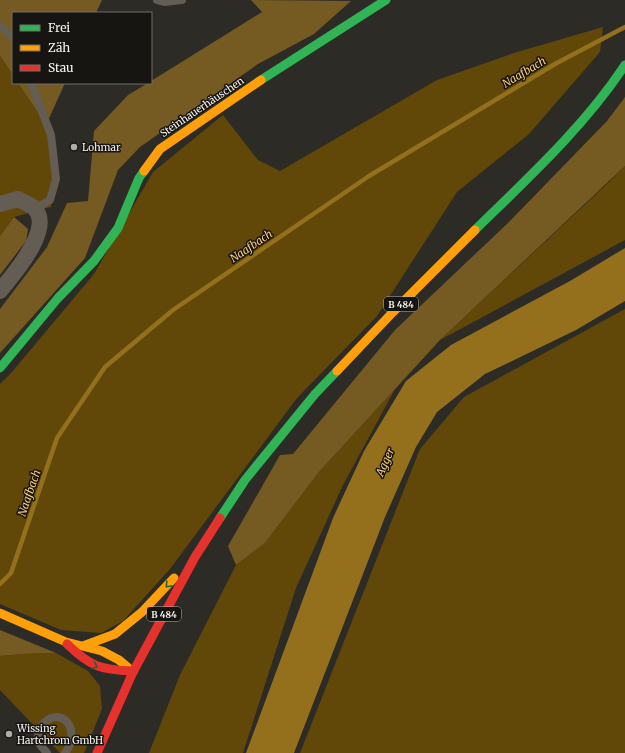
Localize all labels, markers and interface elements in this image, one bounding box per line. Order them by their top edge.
legend [12,12,152,84]
text: Frei [48,20,70,35]
text: Zäh [48,40,70,55]
water label: Naafbach [500,53,549,90]
text: Stau [48,60,74,75]
street label: Steinhauerhäuschen [158,74,247,140]
place label: Lohmar [82,141,121,154]
marker: Lohmar [69,142,79,152]
water label: Naafbach [227,227,275,265]
road number: B 484 [384,297,418,311]
water label: Agger [372,445,398,479]
water label: Naafbach [15,468,44,518]
one-way arrow [166,581,173,588]
road number: B 484 [147,607,181,621]
one-way arrow [92,661,99,669]
place label: Wissing Hartchrom GmbH [16,722,103,747]
marker: Wissing Hartchrom GmbH [4,729,14,739]

